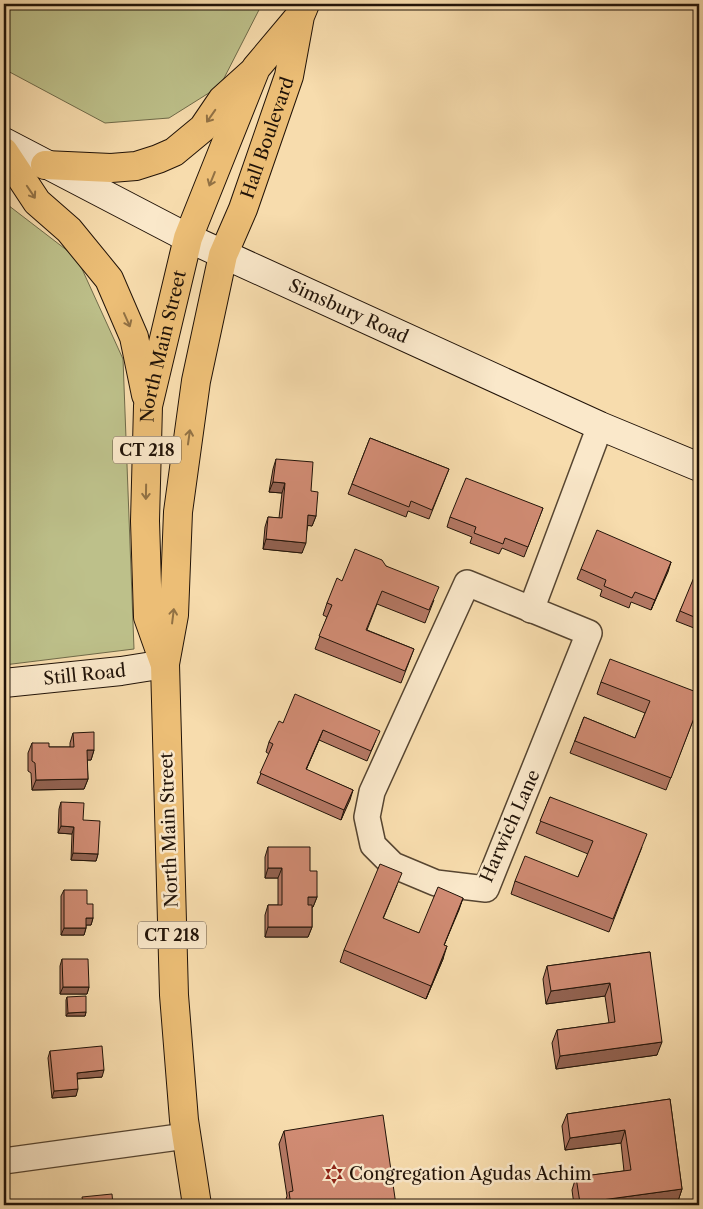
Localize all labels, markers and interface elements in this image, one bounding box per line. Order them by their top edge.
street label: Hall Boulevard [236,74,299,202]
one-way arrow [206,109,216,123]
one-way arrow [207,171,217,186]
one-way arrow [26,185,36,199]
street label: North Main Street [137,268,191,423]
street label: Simsbury Road [285,274,412,348]
one-way arrow [123,313,133,328]
one-way arrow [184,429,194,445]
road number: CT 218 [113,436,181,464]
one-way arrow [141,484,151,500]
one-way arrow [168,608,178,624]
street label: Still Road [42,660,127,690]
street label: North Main Street [155,751,183,908]
street label: Harwich Lane [475,766,545,886]
road number: CT 218 [138,922,206,948]
synagogue icon: Congregation Agudas Achim [323,1163,345,1185]
place label: Congregation Agudas Achim [349,1163,592,1185]

